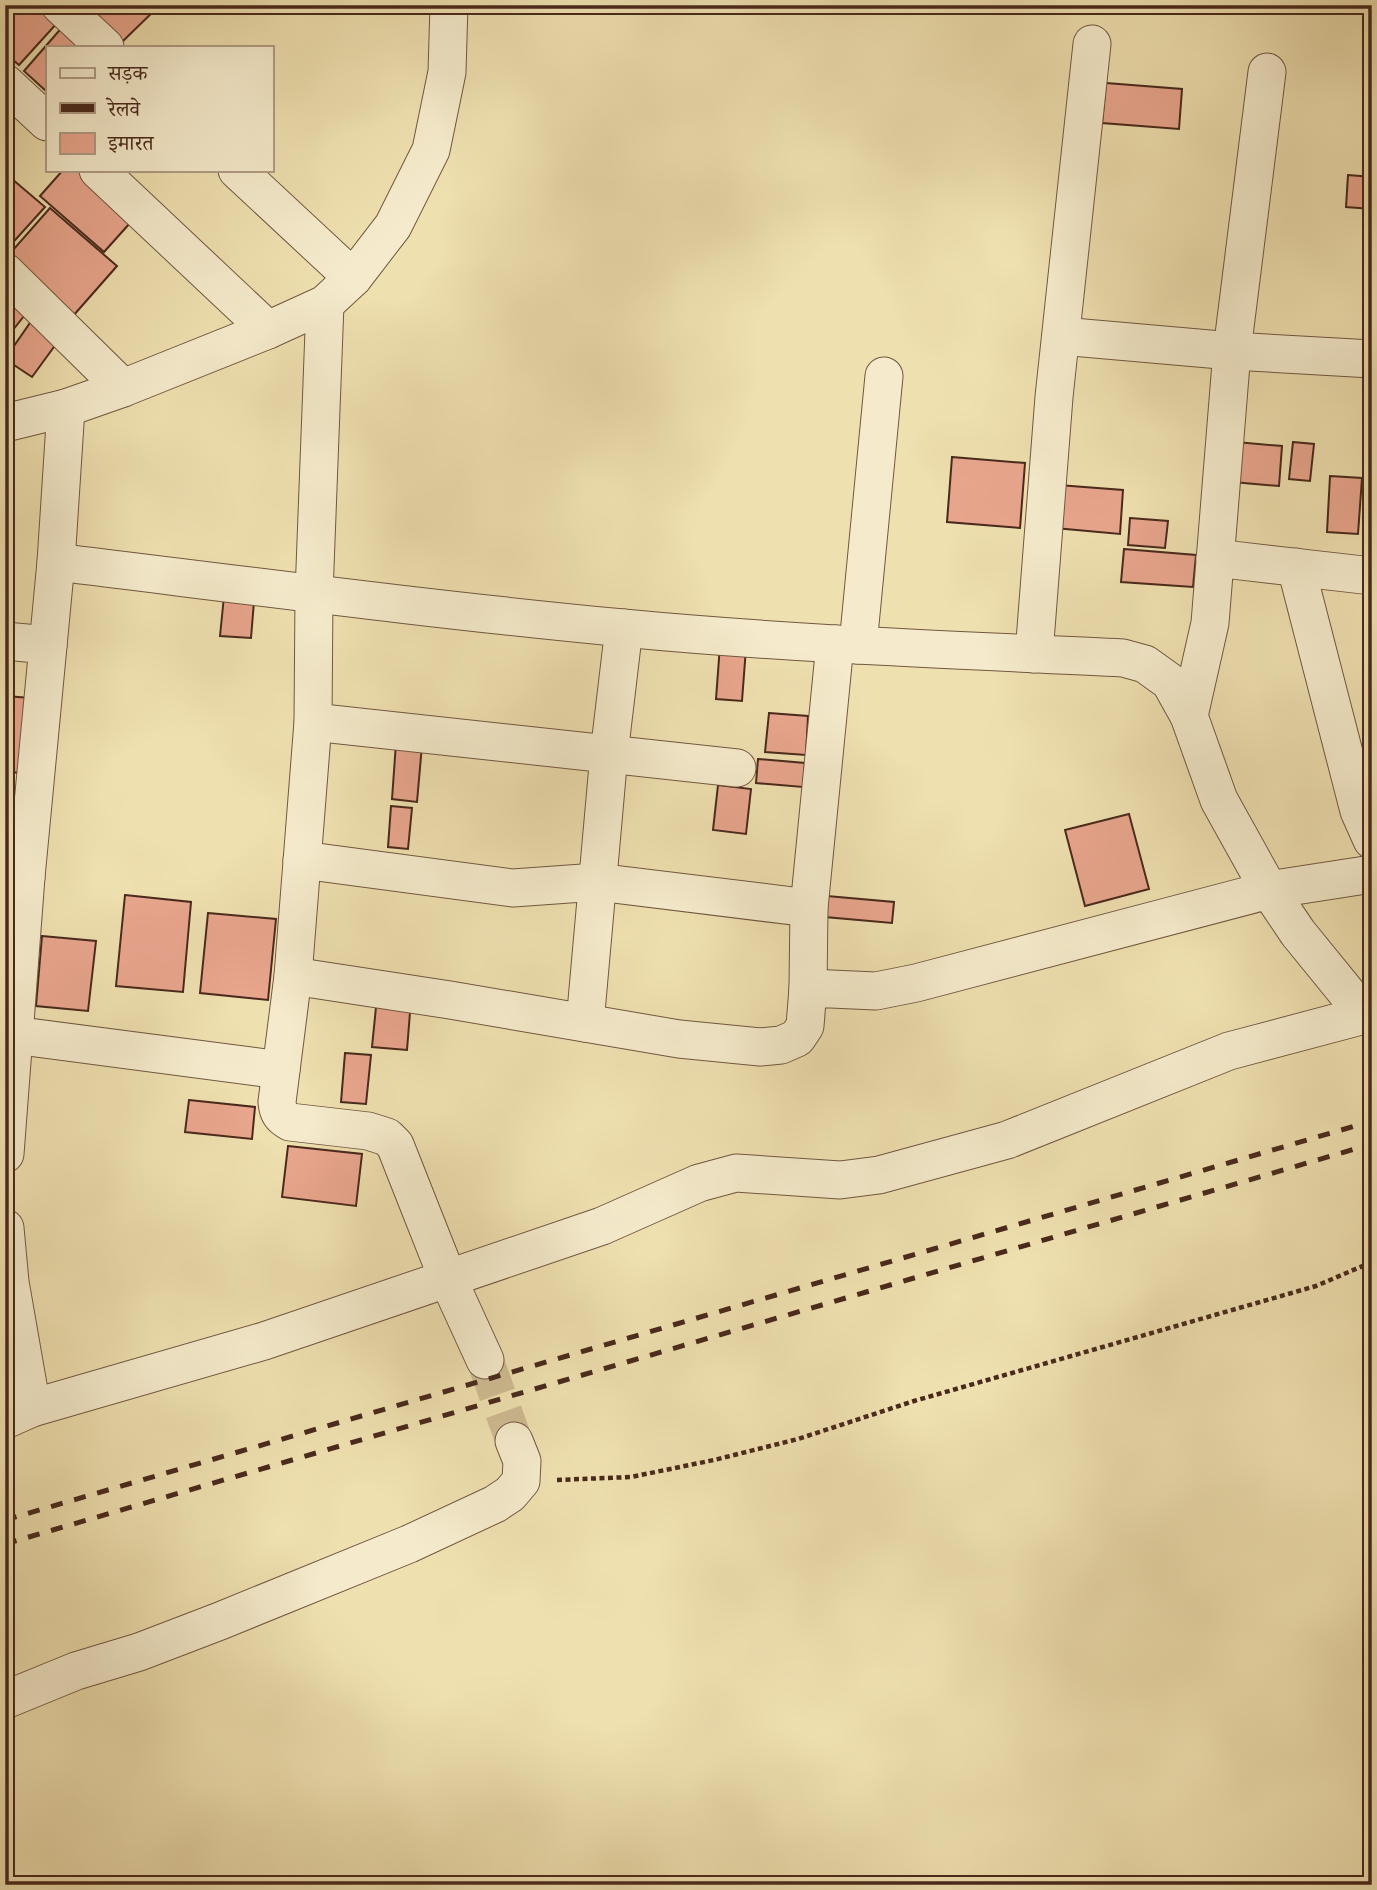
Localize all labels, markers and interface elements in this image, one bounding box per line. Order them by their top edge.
legend [46,46,273,172]
text: सड़क [107,59,148,87]
text: रेलवे [105,95,142,123]
text: इमारत [107,129,155,157]

